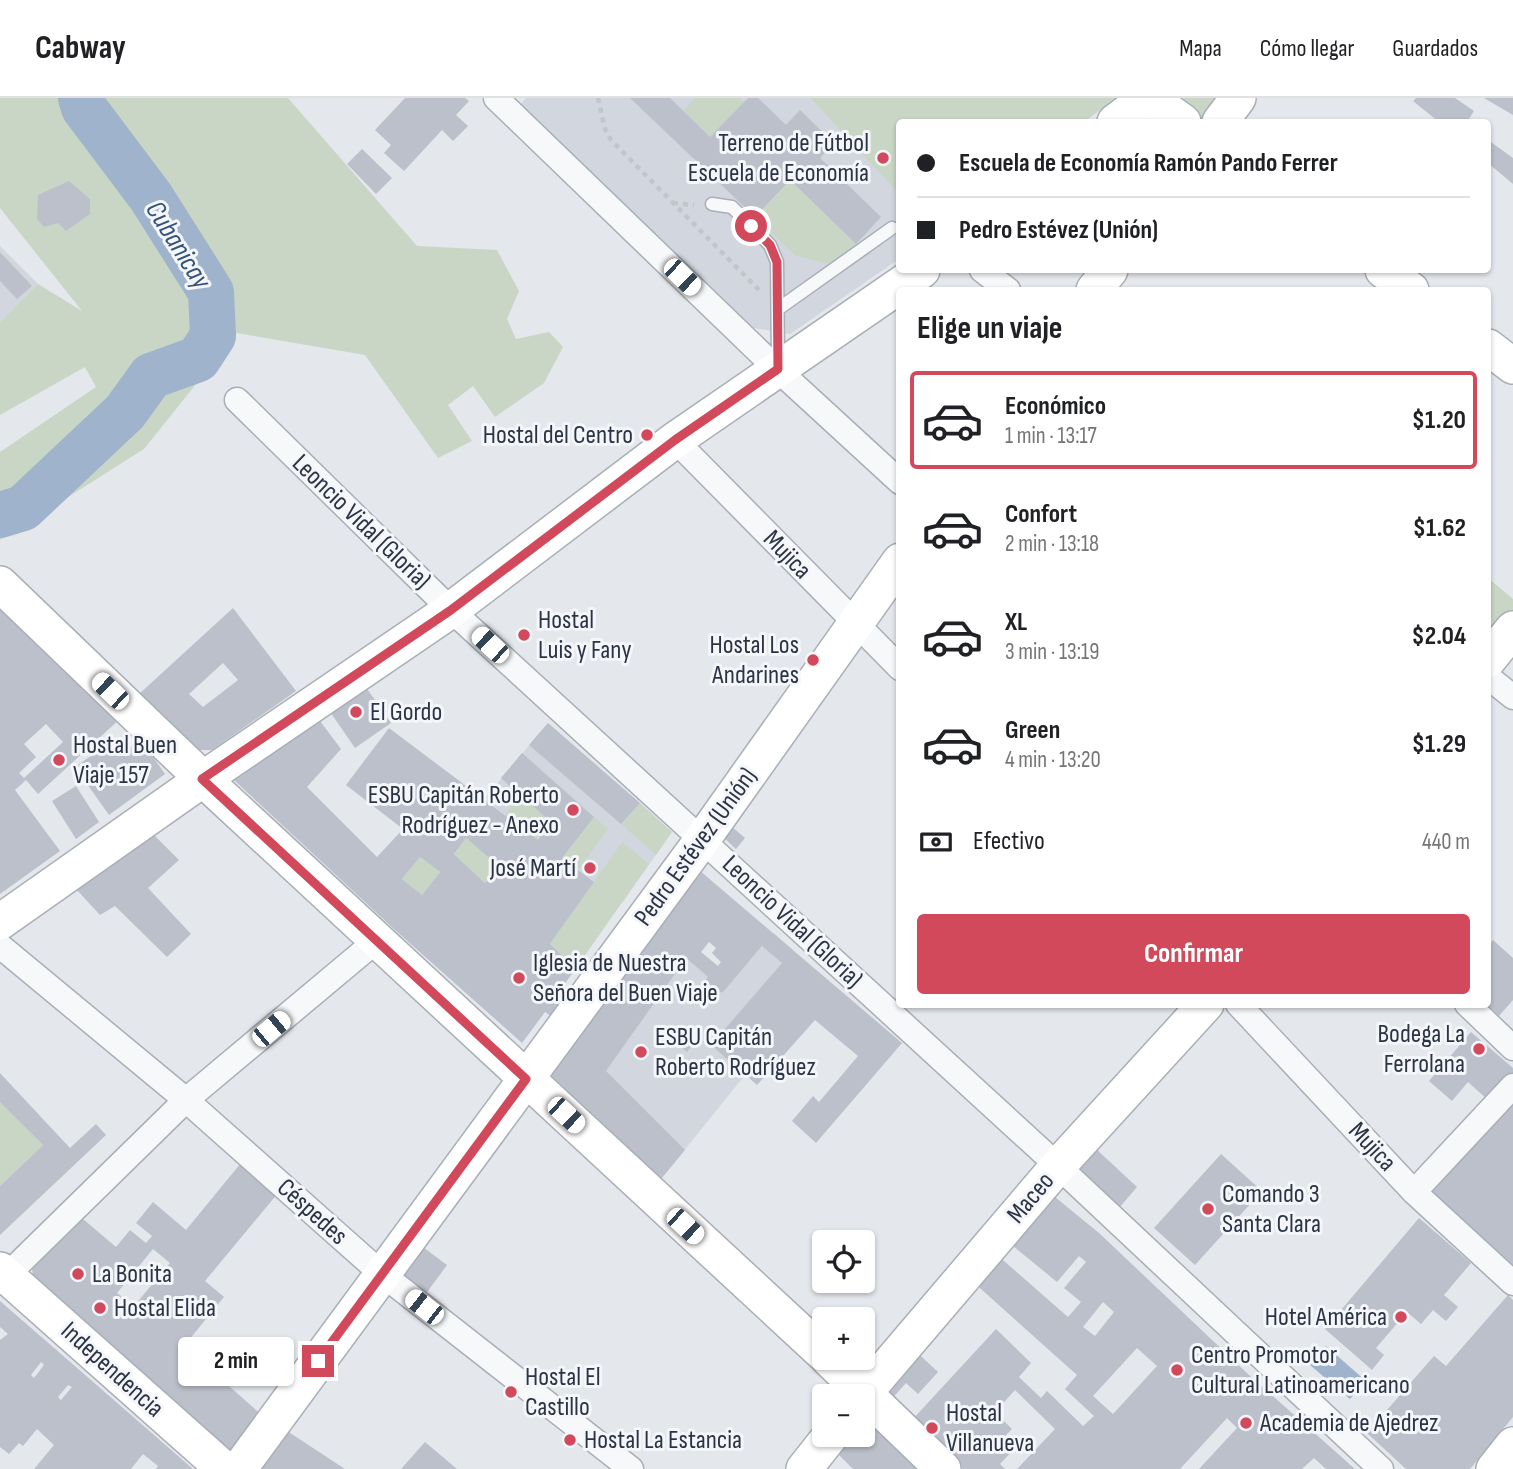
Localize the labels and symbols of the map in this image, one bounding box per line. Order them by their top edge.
place label: Terreno de Fútbol Escuela de Economía [688,128,869,189]
marker: Terreno de Fútbol Escuela de Economía [875,150,891,166]
water label: Cubanicay [138,195,218,296]
route start [735,210,767,242]
car [660,255,705,299]
place label: Hostal del Centro [483,420,633,451]
marker: Hostal del Centro [639,427,655,443]
street label: Leoncio Vidal (Gloria) [285,448,437,596]
street label: Mujica [756,524,818,586]
place label: Hostal Luis y Fany [538,605,631,666]
car [468,623,513,667]
marker: Hostal Luis y Fany [516,627,532,643]
place label: Hostal Los Andarines [709,630,799,691]
marker: Hostal Los Andarines [805,652,821,668]
car [88,669,133,713]
place label: El Gordo [370,697,442,728]
marker: El Gordo [348,704,364,720]
place label: Hostal Buen Viaje 157 [73,730,177,791]
marker: Hostal Buen Viaje 157 [51,752,67,768]
street label: Pedro Estévez (Unión) [628,762,764,932]
place label: ESBU Capitán Roberto Rodríguez - Anexo [368,780,559,841]
marker: ESBU Capitán Roberto Rodríguez - Anexo [565,802,581,818]
street label: Leoncio Vidal (Gloria) [715,849,869,995]
place label: José Martí [489,853,576,884]
marker: José Martí [582,860,598,876]
place label: Iglesia de Nuestra Señora del Buen Viaje [533,948,718,1009]
marker: Iglesia de Nuestra Señora del Buen Viaje [511,970,527,986]
car [249,1007,294,1051]
place label: Bodega La Ferrolana [1378,1019,1465,1080]
place label: ESBU Capitán Roberto Rodríguez [655,1022,816,1083]
marker: Bodega La Ferrolana [1471,1041,1487,1057]
marker: ESBU Capitán Roberto Rodríguez [633,1044,649,1060]
car [544,1093,589,1137]
street label: Mujica [1342,1116,1402,1178]
street label: Maceo [1001,1166,1061,1230]
street label: Céspedes [270,1172,354,1252]
place label: Comando 3 Santa Clara [1222,1179,1321,1240]
marker: Comando 3 Santa Clara [1200,1201,1216,1217]
car [663,1204,708,1248]
place label: La Bonita [92,1259,172,1290]
marker: La Bonita [70,1266,86,1282]
car [401,1286,448,1328]
place label: Hostal Elida [114,1293,216,1324]
marker: Hostal Elida [92,1300,108,1316]
place label: Hotel América [1265,1302,1387,1333]
marker: Hotel América [1393,1309,1409,1325]
street label: Independencia [54,1316,170,1424]
callout: 2 min [178,1336,294,1386]
place label: Centro Promotor Cultural Latinoamericano [1191,1340,1410,1401]
route end [302,1345,334,1377]
place label: Hostal El Castillo [525,1362,601,1423]
marker: Centro Promotor Cultural Latinoamericano [1169,1362,1185,1378]
marker: Hostal El Castillo [503,1384,519,1400]
place label: Hostal Villanueva [946,1398,1034,1459]
place label: Academia de Ajedrez [1259,1408,1438,1439]
marker: Academia de Ajedrez [1238,1415,1254,1431]
marker: Hostal Villanueva [924,1420,940,1436]
place label: Hostal La Estancia [584,1425,742,1456]
marker: Hostal La Estancia [562,1432,578,1448]

